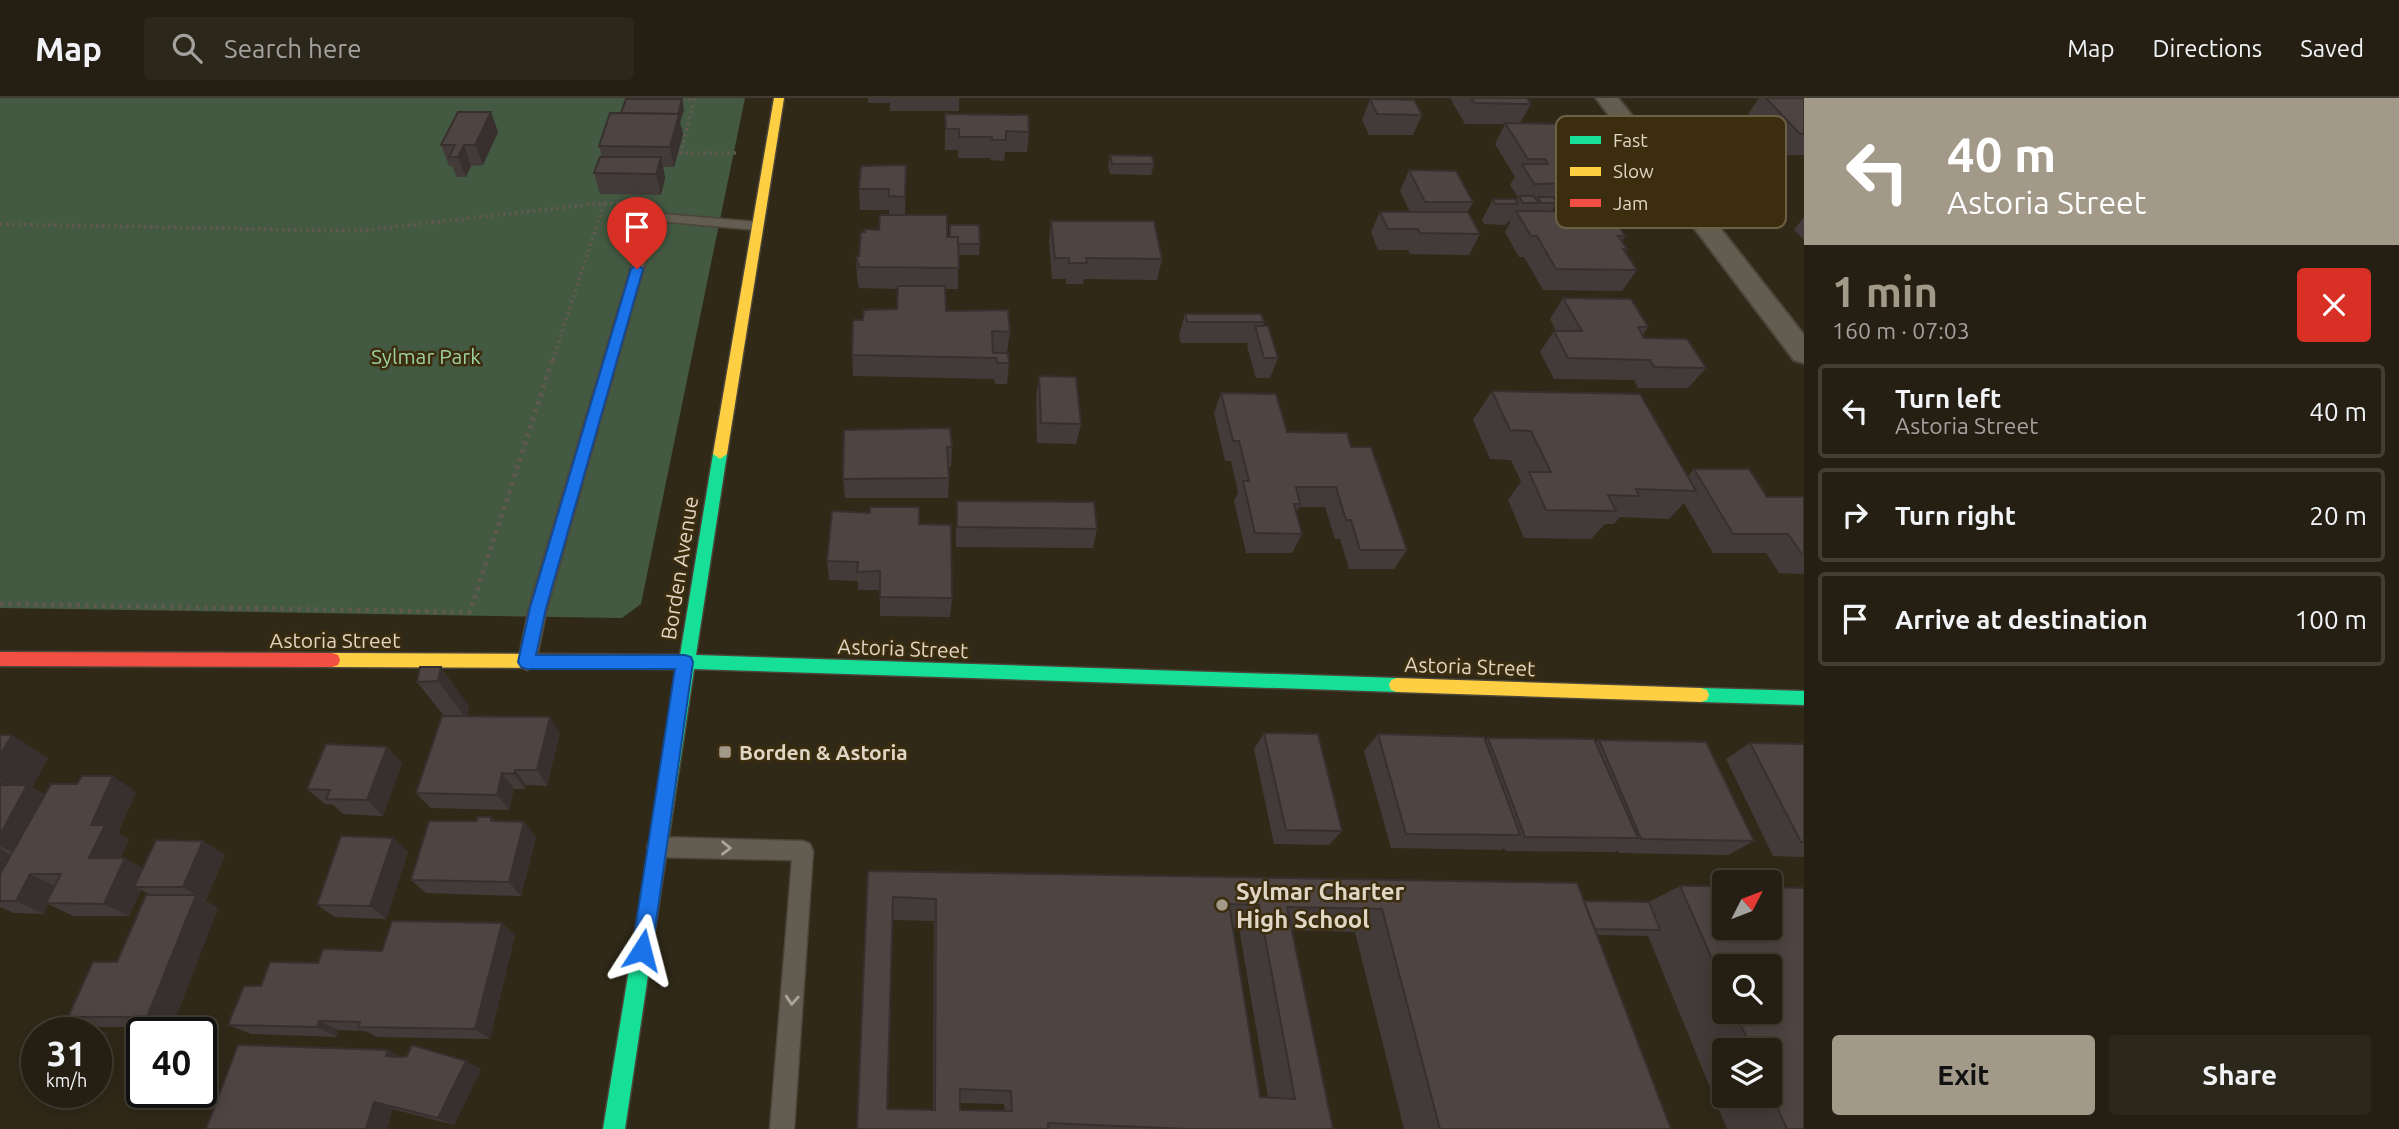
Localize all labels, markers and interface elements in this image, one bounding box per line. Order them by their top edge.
search box [144,17,634,80]
icon: search [168,29,206,67]
text: Map [35,30,102,67]
text: Search here [224,34,362,63]
text: Map [2067,35,2114,62]
text: Directions [2152,35,2262,62]
text: Saved [2300,35,2364,62]
legend [1556,116,1786,228]
icon: left [1832,126,1923,217]
text: 40 m [1947,126,2056,181]
text: Fast [1613,129,1648,151]
text: Slow [1613,160,1654,182]
text: Astoria Street [1947,184,2146,220]
text: Jam [1613,192,1649,214]
pin [607,197,667,269]
icon: arrive [618,208,656,246]
text: 1 min [1832,268,1938,315]
button: close [2297,268,2371,342]
text: 160 m · 07:03 [1832,318,1970,343]
park label: Sylmar Park [371,344,481,368]
text: Turn left [1895,384,2001,413]
icon: left [1836,392,1874,430]
text: 40 m [2309,397,2367,426]
text: Astoria Street [1895,413,2038,438]
street label: Borden Avenue [656,495,702,641]
icon: right [1836,496,1874,534]
text: Turn right [1895,501,2016,530]
text: 20 m [2309,501,2367,530]
icon: arrive [1836,600,1874,638]
text: Arrive at destination [1895,605,2148,634]
text: 100 m [2295,605,2367,634]
street label: Astoria Street [270,628,400,652]
street label: Astoria Street [837,634,969,662]
street label: Astoria Street [1404,652,1536,680]
place label: Borden & Astoria [739,740,908,764]
marker: Borden & Astoria [717,744,733,760]
one-way arrow [721,840,731,856]
north arrow [1712,870,1782,940]
map controls [1712,870,1782,1108]
place label: Sylmar Charter High School [1236,878,1405,933]
marker: Sylmar Charter High School [1214,897,1230,913]
position arrow [605,913,679,987]
button: search [1712,954,1782,1024]
one-way arrow [785,995,800,1006]
speed limit sign: 40 [126,1017,217,1108]
text: 31 [47,1033,86,1073]
button: Exit [1832,1035,2095,1115]
button: Share [2109,1035,2371,1115]
button: layers [1712,1038,1782,1108]
text: km/h [46,1070,87,1090]

